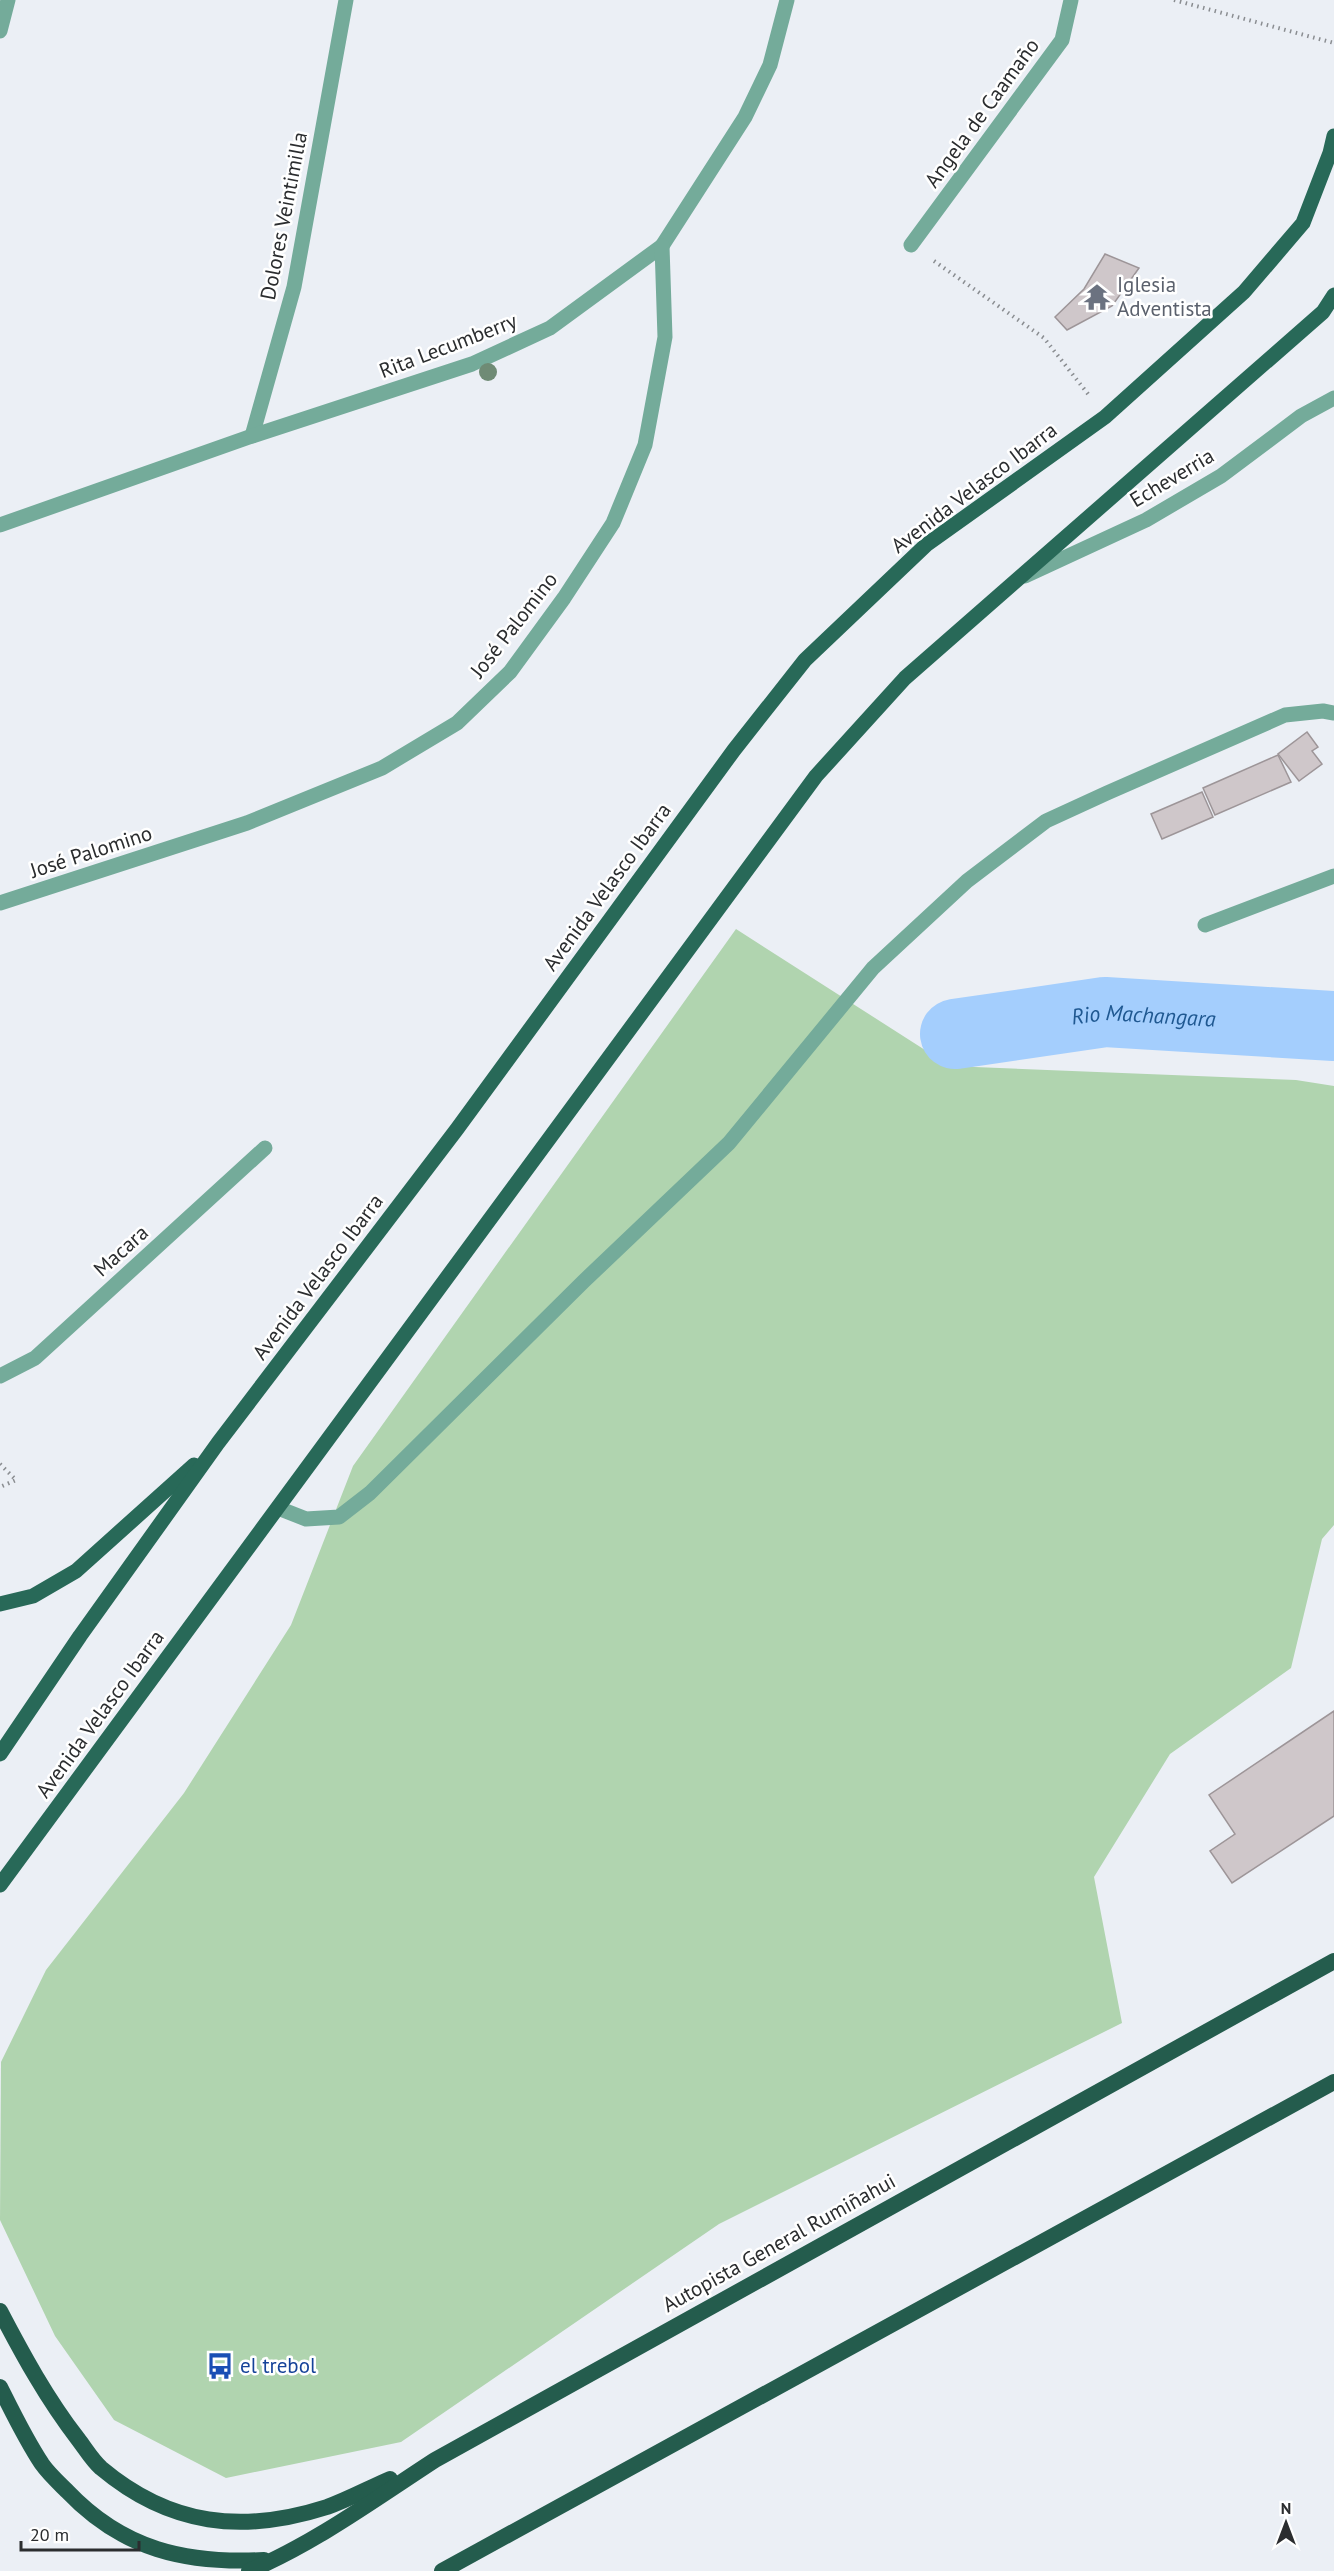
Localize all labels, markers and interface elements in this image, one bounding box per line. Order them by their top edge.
street label: Angela de Caamaño [918,33,1045,193]
street label: Dolores Veintimilla [254,130,313,302]
place label: Iglesia Adventista [1117,271,1212,322]
temple icon: Iglesia Adventista [1082,282,1112,312]
street label: Rita Lecumberry [375,307,521,384]
street label: Avenida Velasco Ibarra [885,416,1062,559]
street label: Echeverria [1125,442,1219,513]
street label: José Palomino [463,566,563,684]
street label: Avenida Velasco Ibarra [537,797,677,976]
street label: José Palomino [25,819,155,884]
water label: Rio Machangara [1069,998,1217,1033]
street label: Avenida Velasco Ibarra [246,1188,389,1365]
street label: Macara [88,1219,154,1282]
street label: Avenida Velasco Ibarra [30,1624,170,1803]
street label: Autopista General Rumiñahui [658,2167,900,2318]
bus stop icon: el trebol [205,2351,235,2381]
place label: el trebol [240,2352,316,2379]
north arrow [1256,2493,1316,2553]
text: N [1281,2498,1291,2518]
scale bar [21,2514,140,2552]
text: 20 m [30,2523,69,2546]

